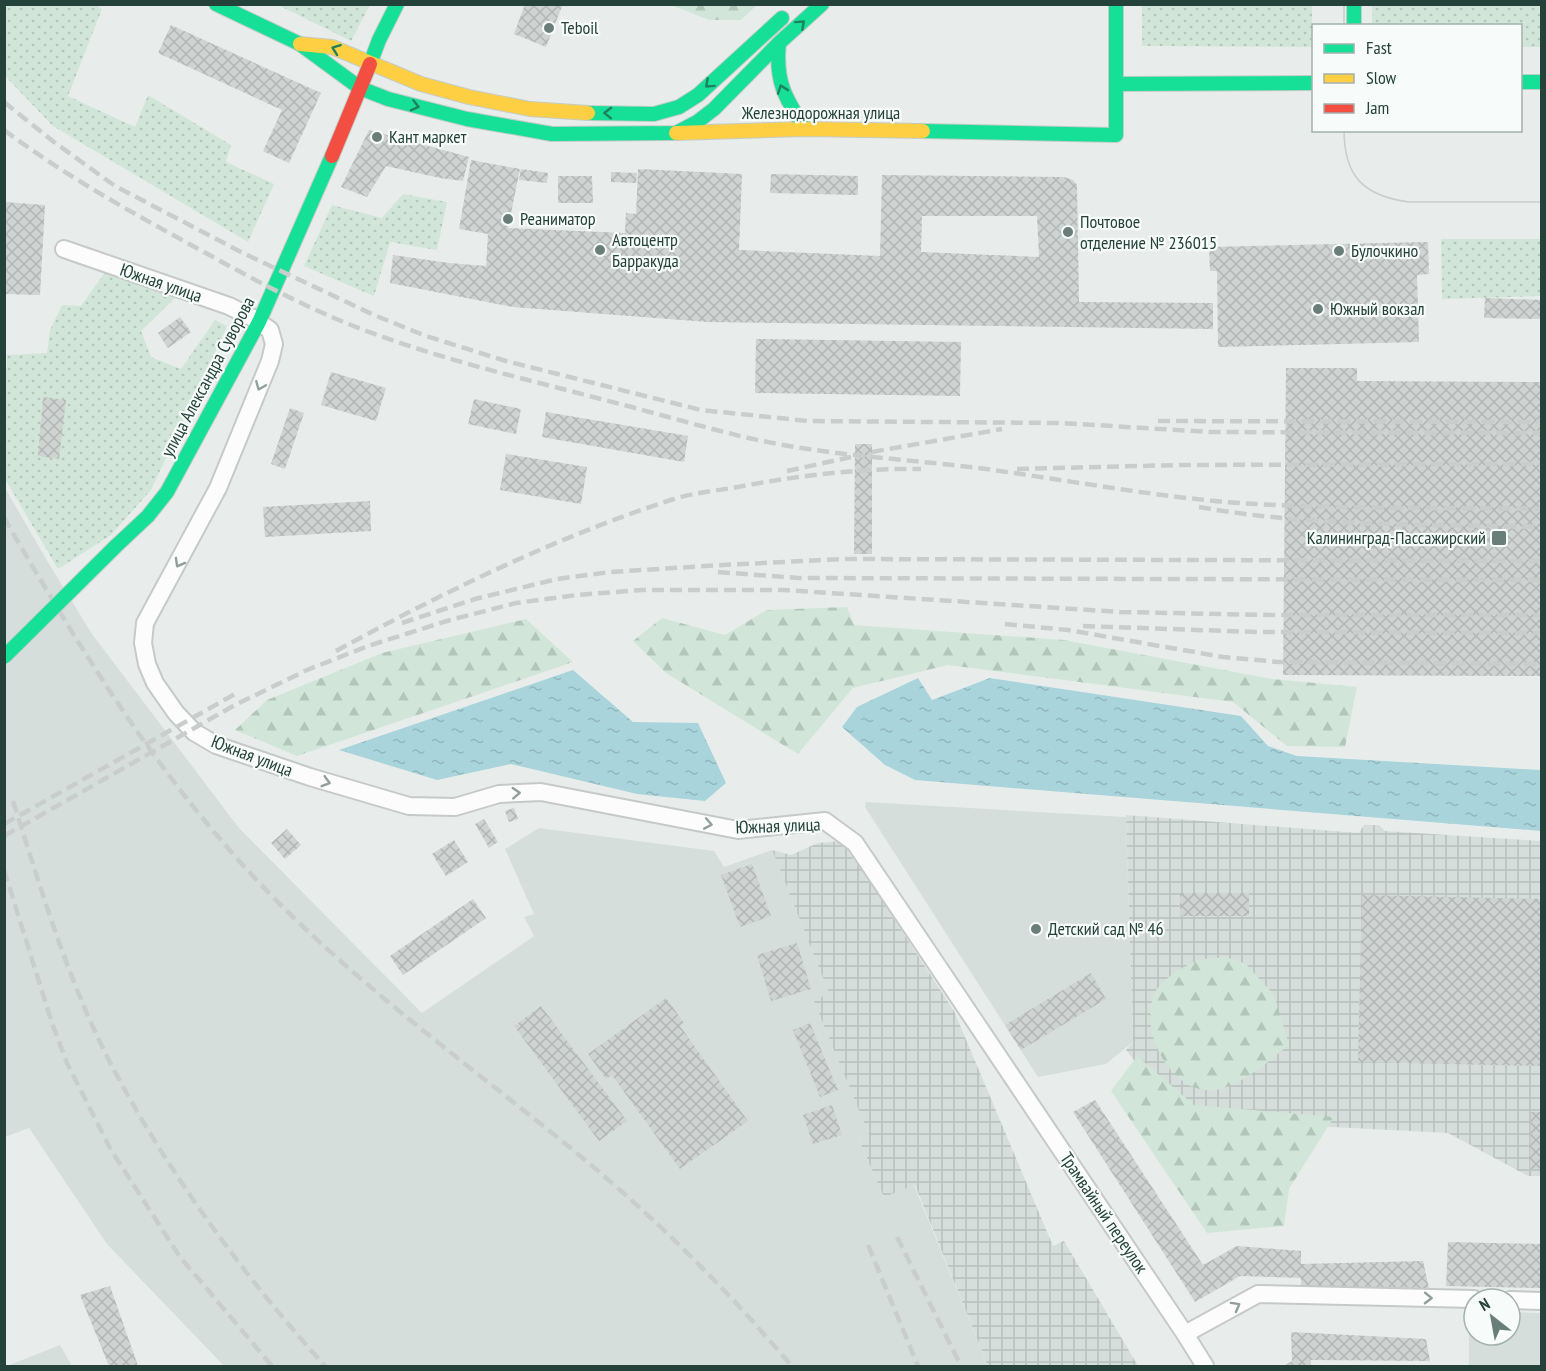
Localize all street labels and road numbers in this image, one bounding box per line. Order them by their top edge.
street label: Железнодорожная улица [741,101,900,124]
street label: Южная улица [117,258,205,307]
street label: улица Александра Суворова [156,293,260,461]
street label: Южная улица [208,730,296,782]
street label: Южная улица [735,813,821,838]
street label: Трамвайный переулок [1055,1148,1153,1278]

